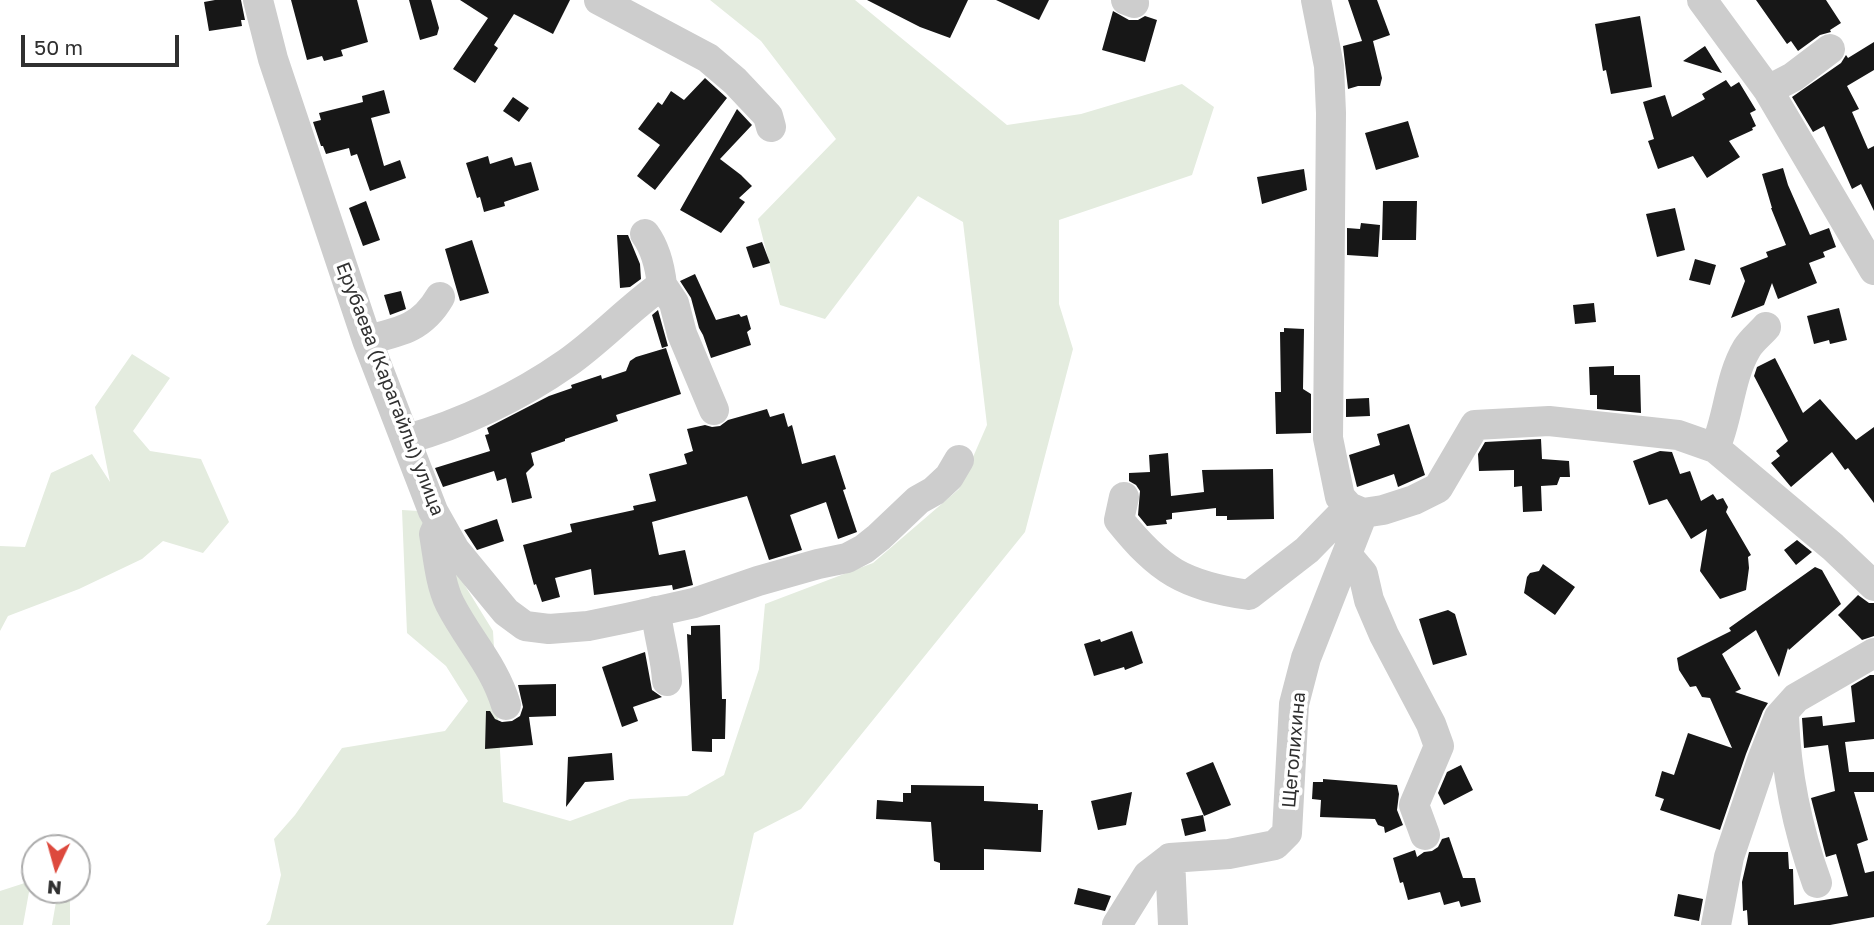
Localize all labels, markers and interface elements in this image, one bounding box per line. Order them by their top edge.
scale bar [24,21,182,65]
text: 50 m [34,34,83,60]
street label: Ерубаева (Карагайлы) улица [331,259,449,519]
street label: Щеголихина [1278,691,1310,809]
north arrow [21,834,91,904]
text: N [46,876,63,901]

